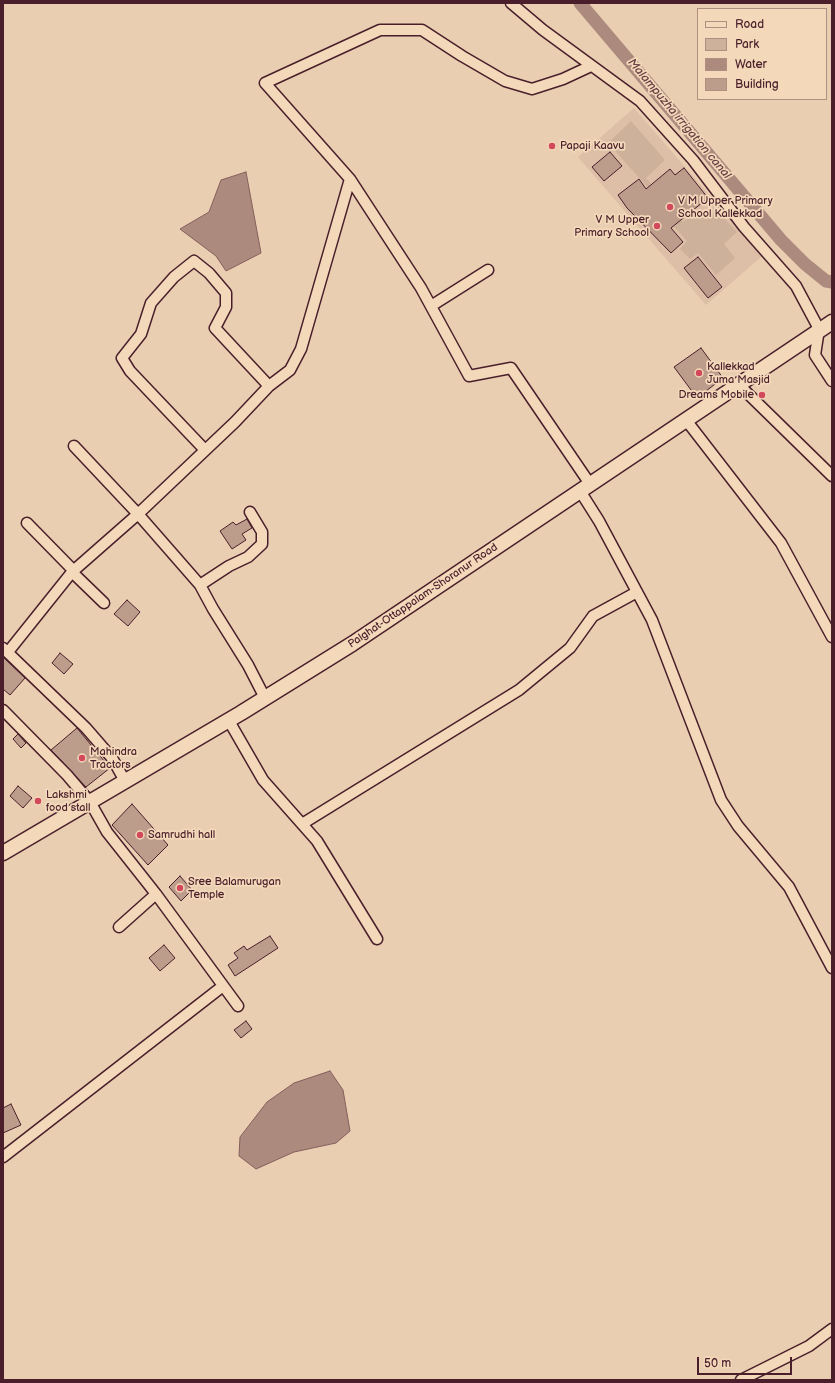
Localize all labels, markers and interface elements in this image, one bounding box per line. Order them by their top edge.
legend [697,8,827,100]
text: Road [735,17,764,32]
text: Park [735,37,759,52]
water label: Malampuzha irrigation canal [624,56,734,182]
text: Water [735,57,767,72]
text: Building [735,77,779,92]
place label: Papaji Kaavu [560,139,624,153]
marker: Papaji Kaavu [547,141,557,151]
place label: V M Upper Primary School Kallekkad [678,194,773,220]
marker: V M Upper Primary School Kallekkad [665,202,675,212]
place label: V M Upper Primary School [574,213,649,239]
marker: V M Upper Primary School [652,221,662,231]
place label: Kallekkad Juma Masjid [707,360,770,386]
marker: Kallekkad Juma Masjid [694,368,704,378]
place label: Dreams Mobile [679,388,754,402]
marker: Dreams Mobile [757,390,767,400]
street label: Palghat-Ottappalam-Shoranur Road [346,541,500,651]
place label: Mahindra Tractors [90,745,137,771]
marker: Mahindra Tractors [77,753,87,763]
place label: Lakshmi food stall [46,788,90,814]
marker: Lakshmi food stall [33,796,43,806]
place label: Samrudhi hall [148,828,215,842]
marker: Samrudhi hall [135,830,145,840]
place label: Sree Balamurugan Temple [188,875,281,901]
marker: Sree Balamurugan Temple [175,883,185,893]
scale bar [699,1349,794,1375]
text: 50 m [704,1356,731,1371]

